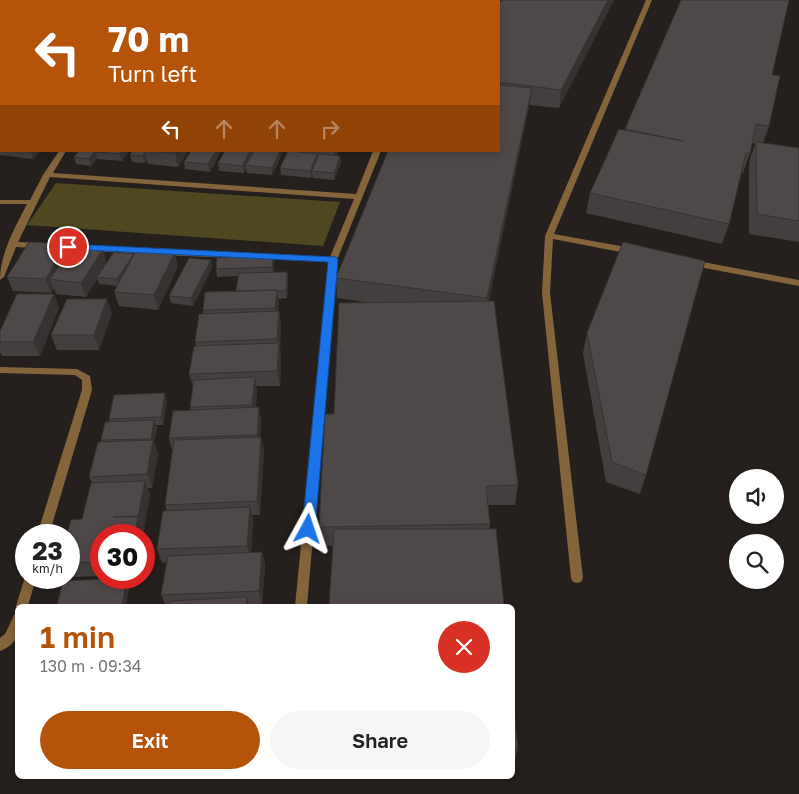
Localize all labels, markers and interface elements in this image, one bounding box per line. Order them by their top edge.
text: 70 m [108,18,189,60]
icon: left [25,20,90,85]
text: Turn left [108,60,197,87]
icon: left [157,115,185,143]
icon: ahead [210,115,238,143]
icon: ahead [263,115,291,143]
icon: right [316,115,344,143]
pin [47,226,89,268]
icon: arrive [54,233,82,261]
map controls [729,469,784,589]
button: sound [729,469,784,524]
position arrow [281,502,333,554]
speed limit sign: 30 [90,524,155,589]
button: search [729,534,784,589]
text: 23 [32,535,63,566]
text: km/h [32,561,63,576]
text: 1 min [40,619,115,655]
button: close [438,621,490,673]
text: 130 m · 09:34 [40,656,142,676]
button: Exit [40,711,260,769]
button: Share [270,711,490,769]

